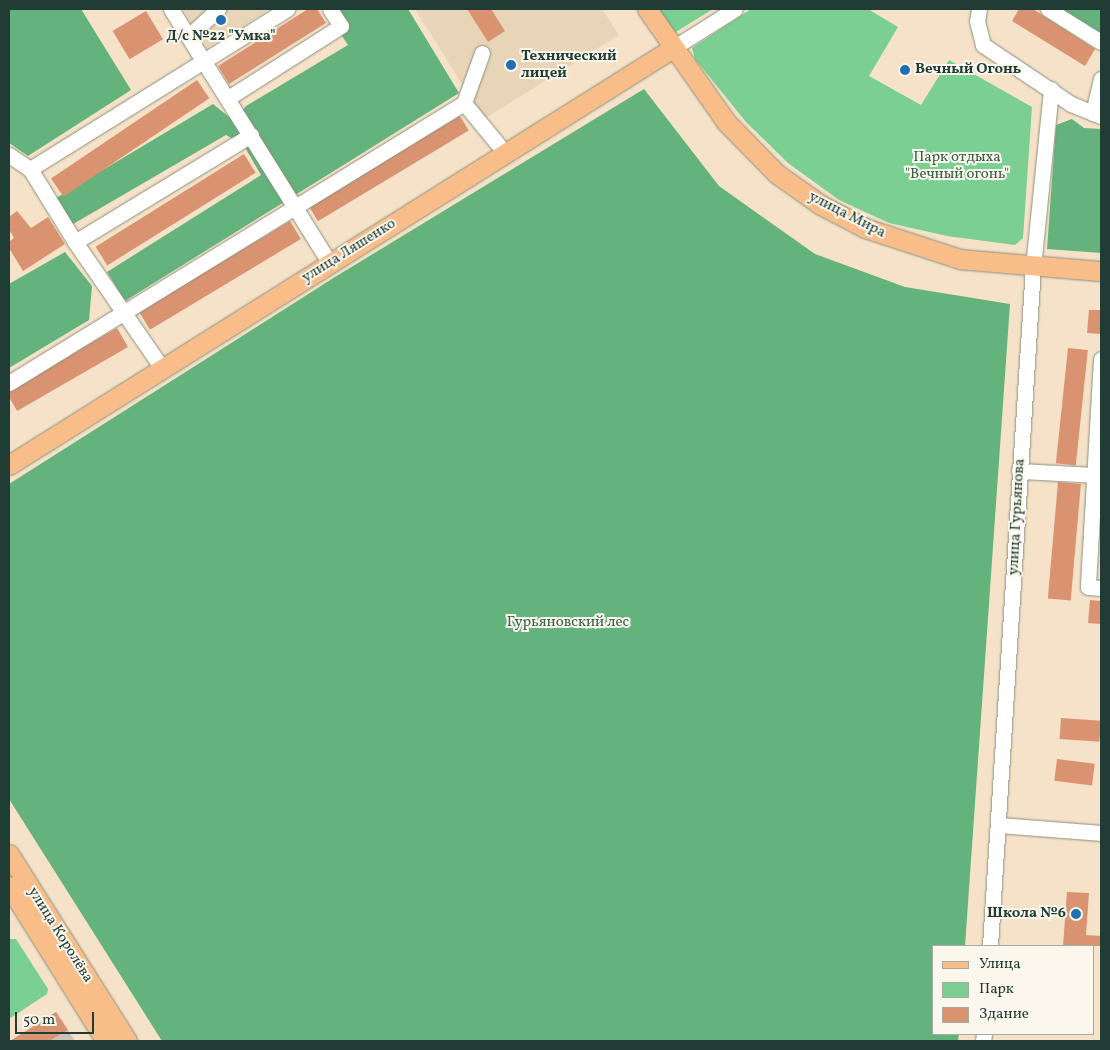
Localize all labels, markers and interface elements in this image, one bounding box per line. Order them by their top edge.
marker: Д/с №22 "Умка" [215,14,227,26]
place label: Д/с №22 "Умка" [166,28,276,46]
place label: Технический лицей [521,47,617,82]
marker: Технический лицей [505,59,517,71]
place label: Вечный Огонь [915,61,1021,79]
marker: Вечный Огонь [899,64,911,76]
park label: Парк отдыха "Вечный огонь" [905,148,1009,183]
street label: улица Мира [806,188,888,242]
street label: улица Ляшенко [299,215,399,287]
street label: улица Гурьянова [1005,458,1029,576]
park label: Гурьяновский лес [507,614,629,632]
street label: улица Королёва [23,884,97,986]
place label: Школа №6 [987,905,1066,923]
marker: Школа №6 [1070,908,1082,920]
legend [932,945,1095,1035]
text: Улица [979,954,1021,975]
text: Парк [979,979,1014,1000]
scale bar [18,1002,96,1034]
text: Здание [979,1004,1029,1025]
text: 50 m [23,1010,55,1031]

